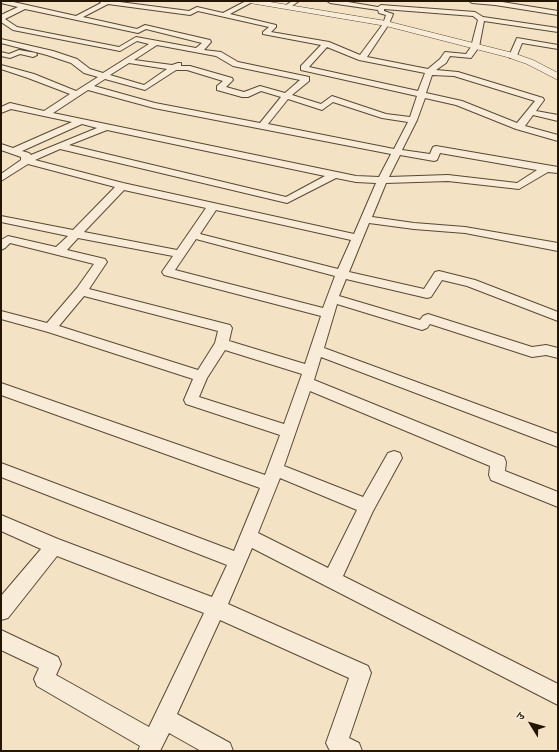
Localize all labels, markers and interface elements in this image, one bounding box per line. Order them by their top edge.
north arrow [511,704,551,744]
text: उ [513,710,529,723]

